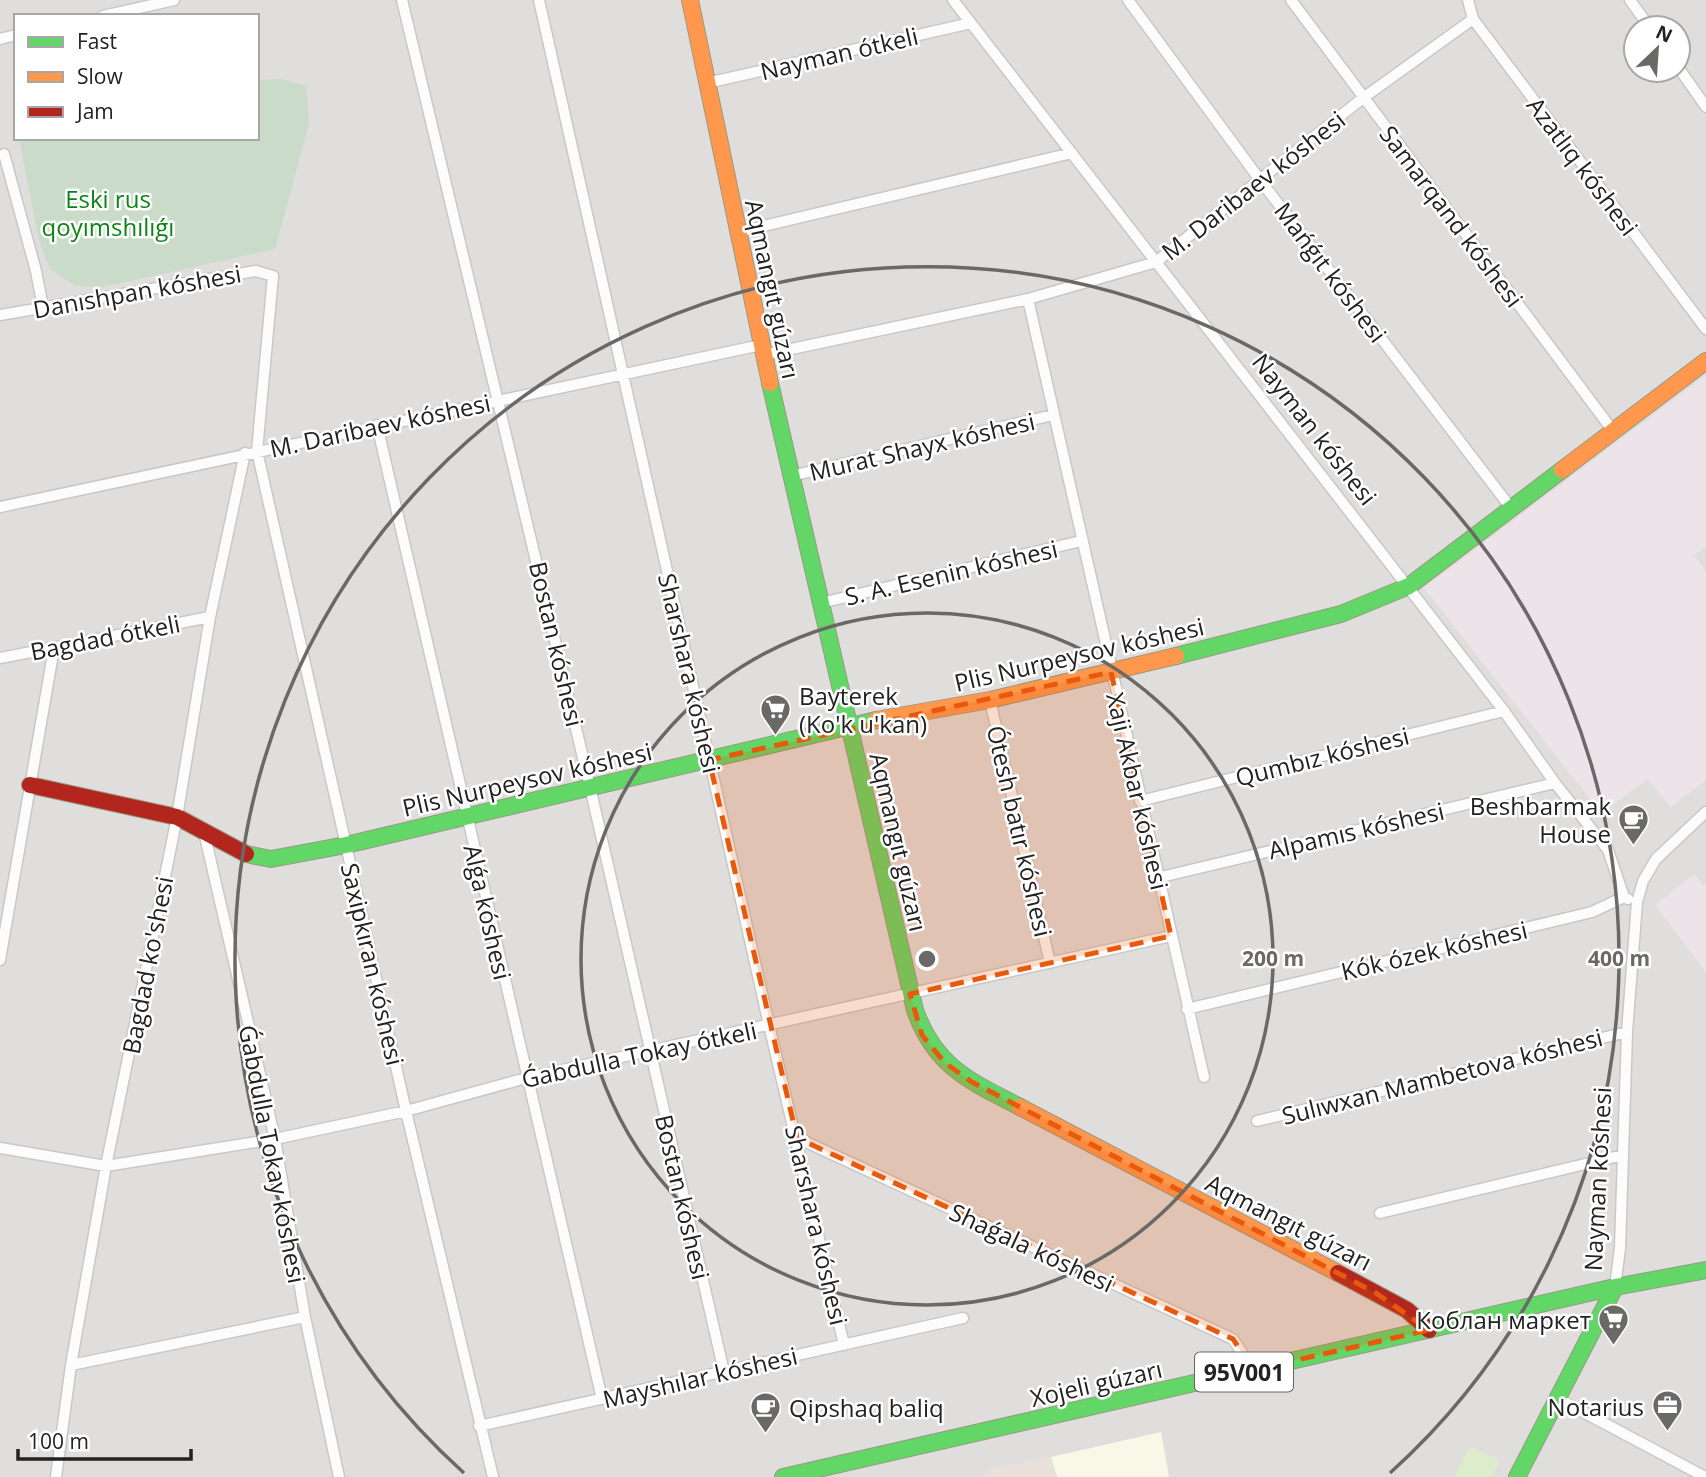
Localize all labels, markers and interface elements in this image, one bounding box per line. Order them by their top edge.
legend [14,14,259,140]
north arrow [1622,14,1692,84]
street label: Nayman ótkeli [757,19,921,87]
text: N [1652,19,1677,49]
text: Fast [77,27,117,55]
text: Slow [77,62,123,90]
street label: Azatlıq kóshesi [1520,90,1646,242]
text: Jam [75,97,114,125]
street label: M. Daribaev kóshesi [1154,103,1352,267]
street label: Samarqand kóshesi [1373,118,1531,314]
park label: Eski rus qoyımshılıǵı [42,182,174,243]
street label: Mańǵıt kóshesi [1267,195,1395,349]
street label: Aqmangıt gúzarı [738,196,808,382]
street label: Danıshpan kóshesi [30,256,244,326]
street label: Nayman kóshesi [1245,346,1385,512]
street label: M. Daribaev kóshesi [267,386,493,464]
street label: Murat Shayx kóshesi [806,404,1038,488]
street label: S. A. Esenin kóshesi [841,531,1061,613]
street label: Bostan kóshesi [522,558,592,730]
street label: Sharshara kóshesi [651,570,729,776]
street label: Bagdad ótkeli [27,606,183,668]
street label: Plis Nurpeysov kóshesi [951,609,1207,699]
place label: Bayterek (Ko'k u'kan) [799,679,927,740]
street label: Xaji Akbar kóshesi [1099,689,1177,893]
supermarket icon: Bayterek (Ko'k u'kan) [759,692,793,736]
street label: Qumbız kóshesi [1232,718,1412,794]
street label: Ótesh batır kóshesi [980,722,1060,940]
street label: Plis Nurpeysov kóshesi [399,734,655,824]
street label: Aqmangıt gúzarı [862,750,936,934]
place label: Beshbarmak House [1470,789,1611,850]
street label: Alpamıs kóshesi [1265,794,1447,866]
cafe icon: Beshbarmak House [1617,802,1651,846]
street label: Alǵa kóshesi [456,841,520,983]
street label: Saxipkıran kóshesi [334,860,412,1068]
street label: Bagdad ko'shesi [114,873,180,1057]
street label: Kók ózek kóshesi [1338,913,1530,987]
text: 200 m [1242,944,1304,972]
text: 400 m [1588,944,1650,972]
centre of rings [915,947,939,971]
street label: Ǵabdulla Tokay ótkeli [518,1013,760,1095]
street label: Sulıwxan Mambetova kóshesi [1278,1020,1606,1132]
street label: Ǵabdulla Tokay kóshesi [232,1022,314,1286]
street label: Nayman kóshesi [1576,1086,1618,1272]
street label: Bostan kóshesi [648,1111,718,1283]
street label: Sharshara kóshesi [778,1122,856,1328]
street label: Aqmangıt gúzarı [1200,1166,1378,1278]
street label: Shaǵala kóshesi [945,1195,1119,1299]
supermarket icon: Коблан маркет [1597,1302,1631,1346]
place label: Коблан маркет [1416,1303,1591,1336]
street label: Mayshılar kóshesi [599,1339,801,1415]
street label: Xojeli gúzarı [1027,1352,1165,1414]
road number: 95V001 [1195,1352,1293,1392]
office icon: Notarius [1650,1389,1684,1433]
cafe icon: Qipshaq baliq [749,1390,783,1434]
place label: Notarius [1548,1390,1644,1423]
place label: Qipshaq baliq [789,1391,944,1424]
scale bar [18,1418,191,1462]
text: 100 m [28,1427,89,1455]

